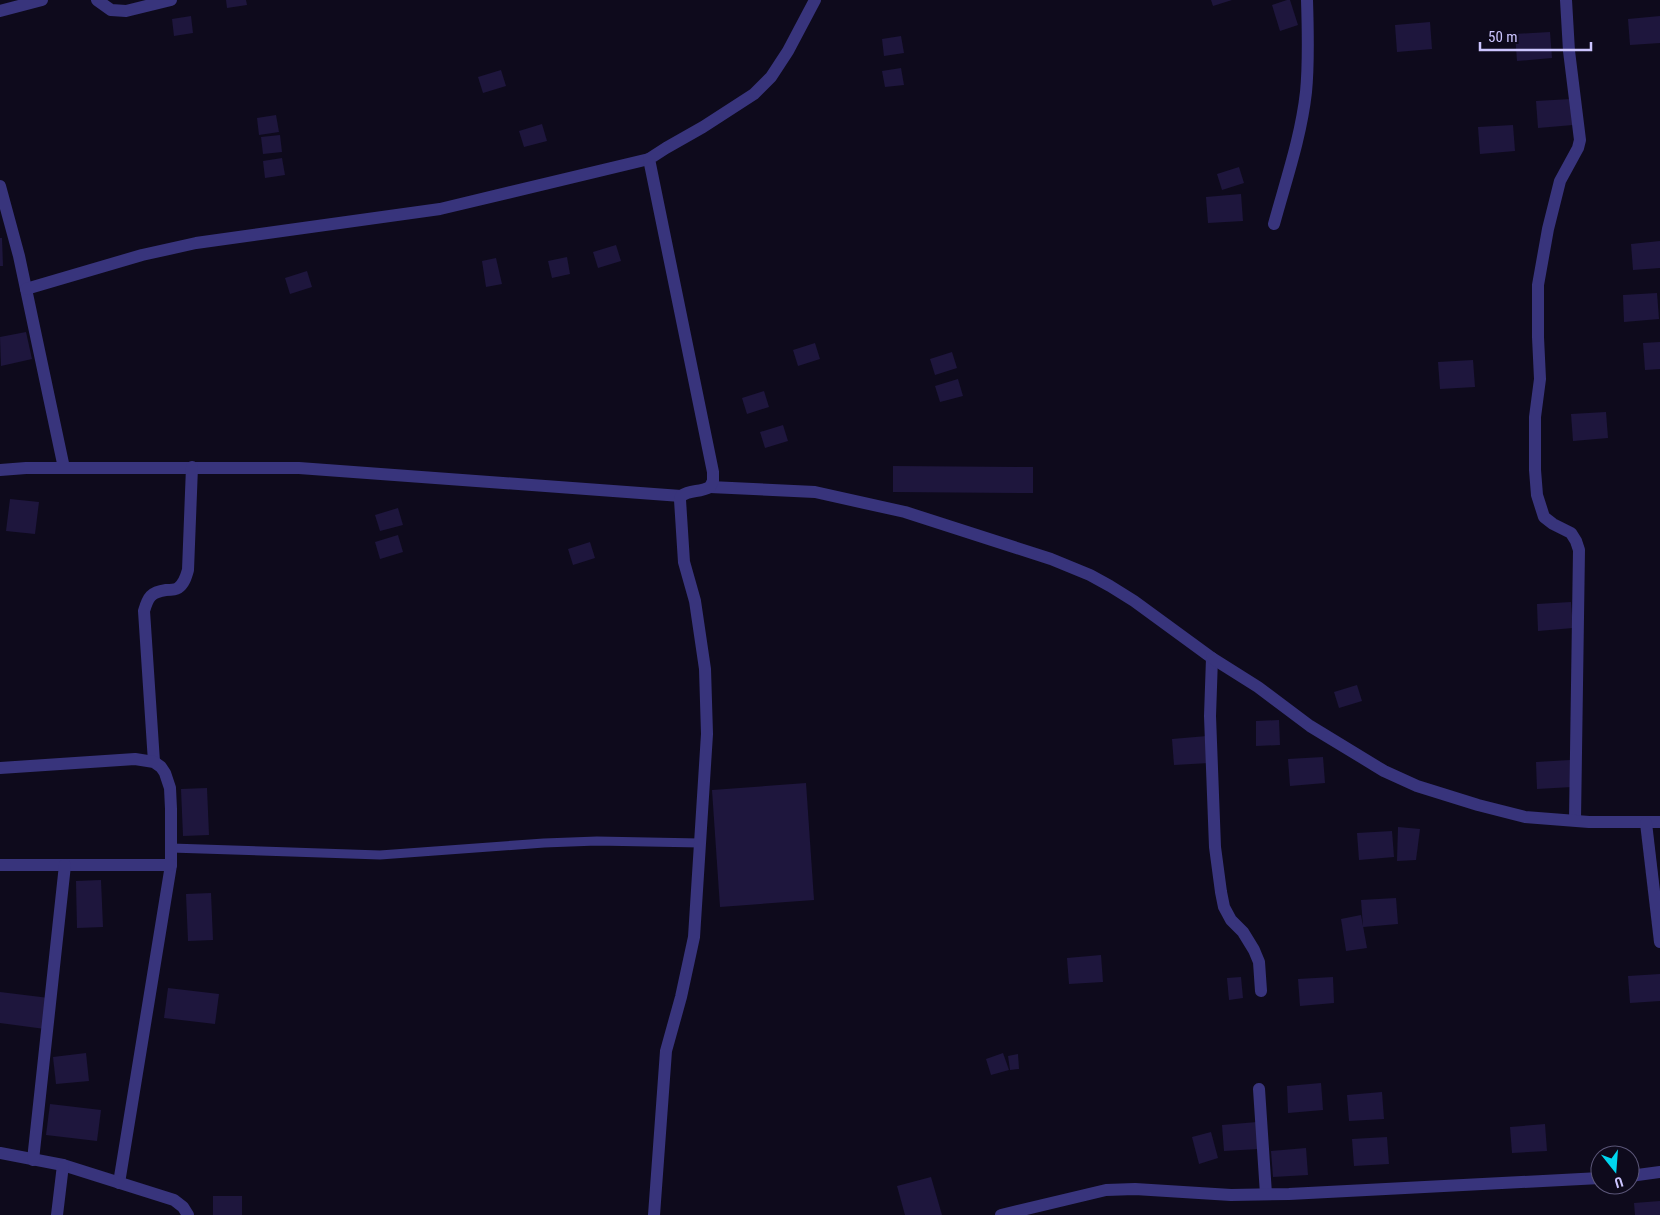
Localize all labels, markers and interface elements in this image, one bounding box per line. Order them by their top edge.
scale bar [1480,20,1591,52]
text: 50 m [1488,28,1518,46]
north arrow [1590,1145,1640,1195]
text: U [1613,1174,1625,1191]

